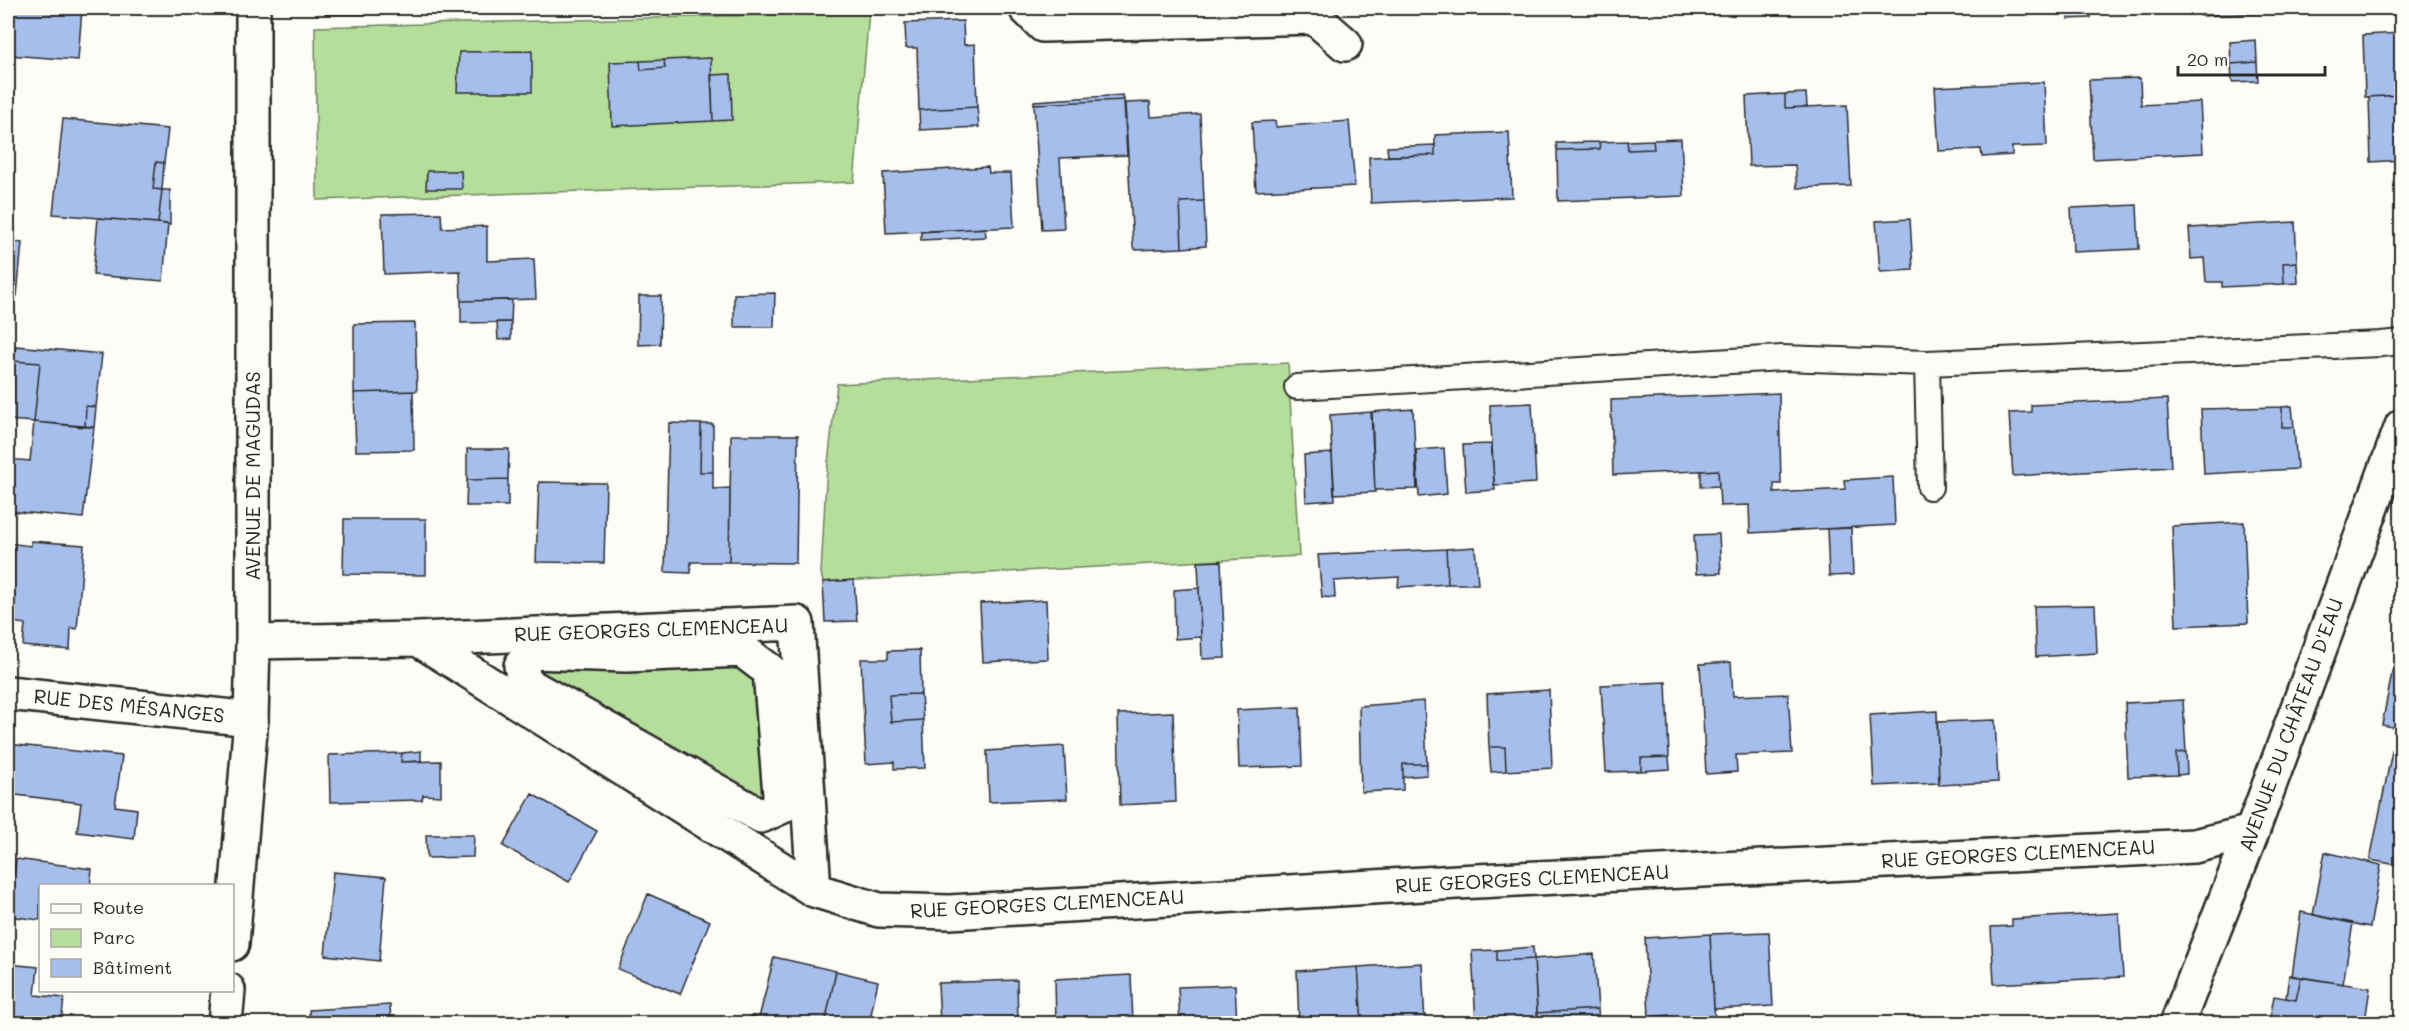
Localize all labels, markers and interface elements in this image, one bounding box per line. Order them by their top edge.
scale bar [2178,39,2325,77]
text: 20 m [2187,47,2228,71]
street label: AVENUE DE MAGUDAS [239,371,265,581]
street label: AVENUE DU CHÂTEAU D'EAU [2232,594,2348,855]
street label: RUE GEORGES CLEMENCEAU [513,611,788,647]
street label: RUE DES MÉSANGES [32,682,226,728]
street label: RUE GEORGES CLEMENCEAU [1880,833,2156,873]
street label: RUE GEORGES CLEMENCEAU [1394,858,1670,898]
street label: RUE GEORGES CLEMENCEAU [909,883,1185,923]
legend [39,884,234,992]
text: Route [93,895,144,919]
text: Parc [93,925,135,949]
text: Bâtiment [93,955,172,979]

